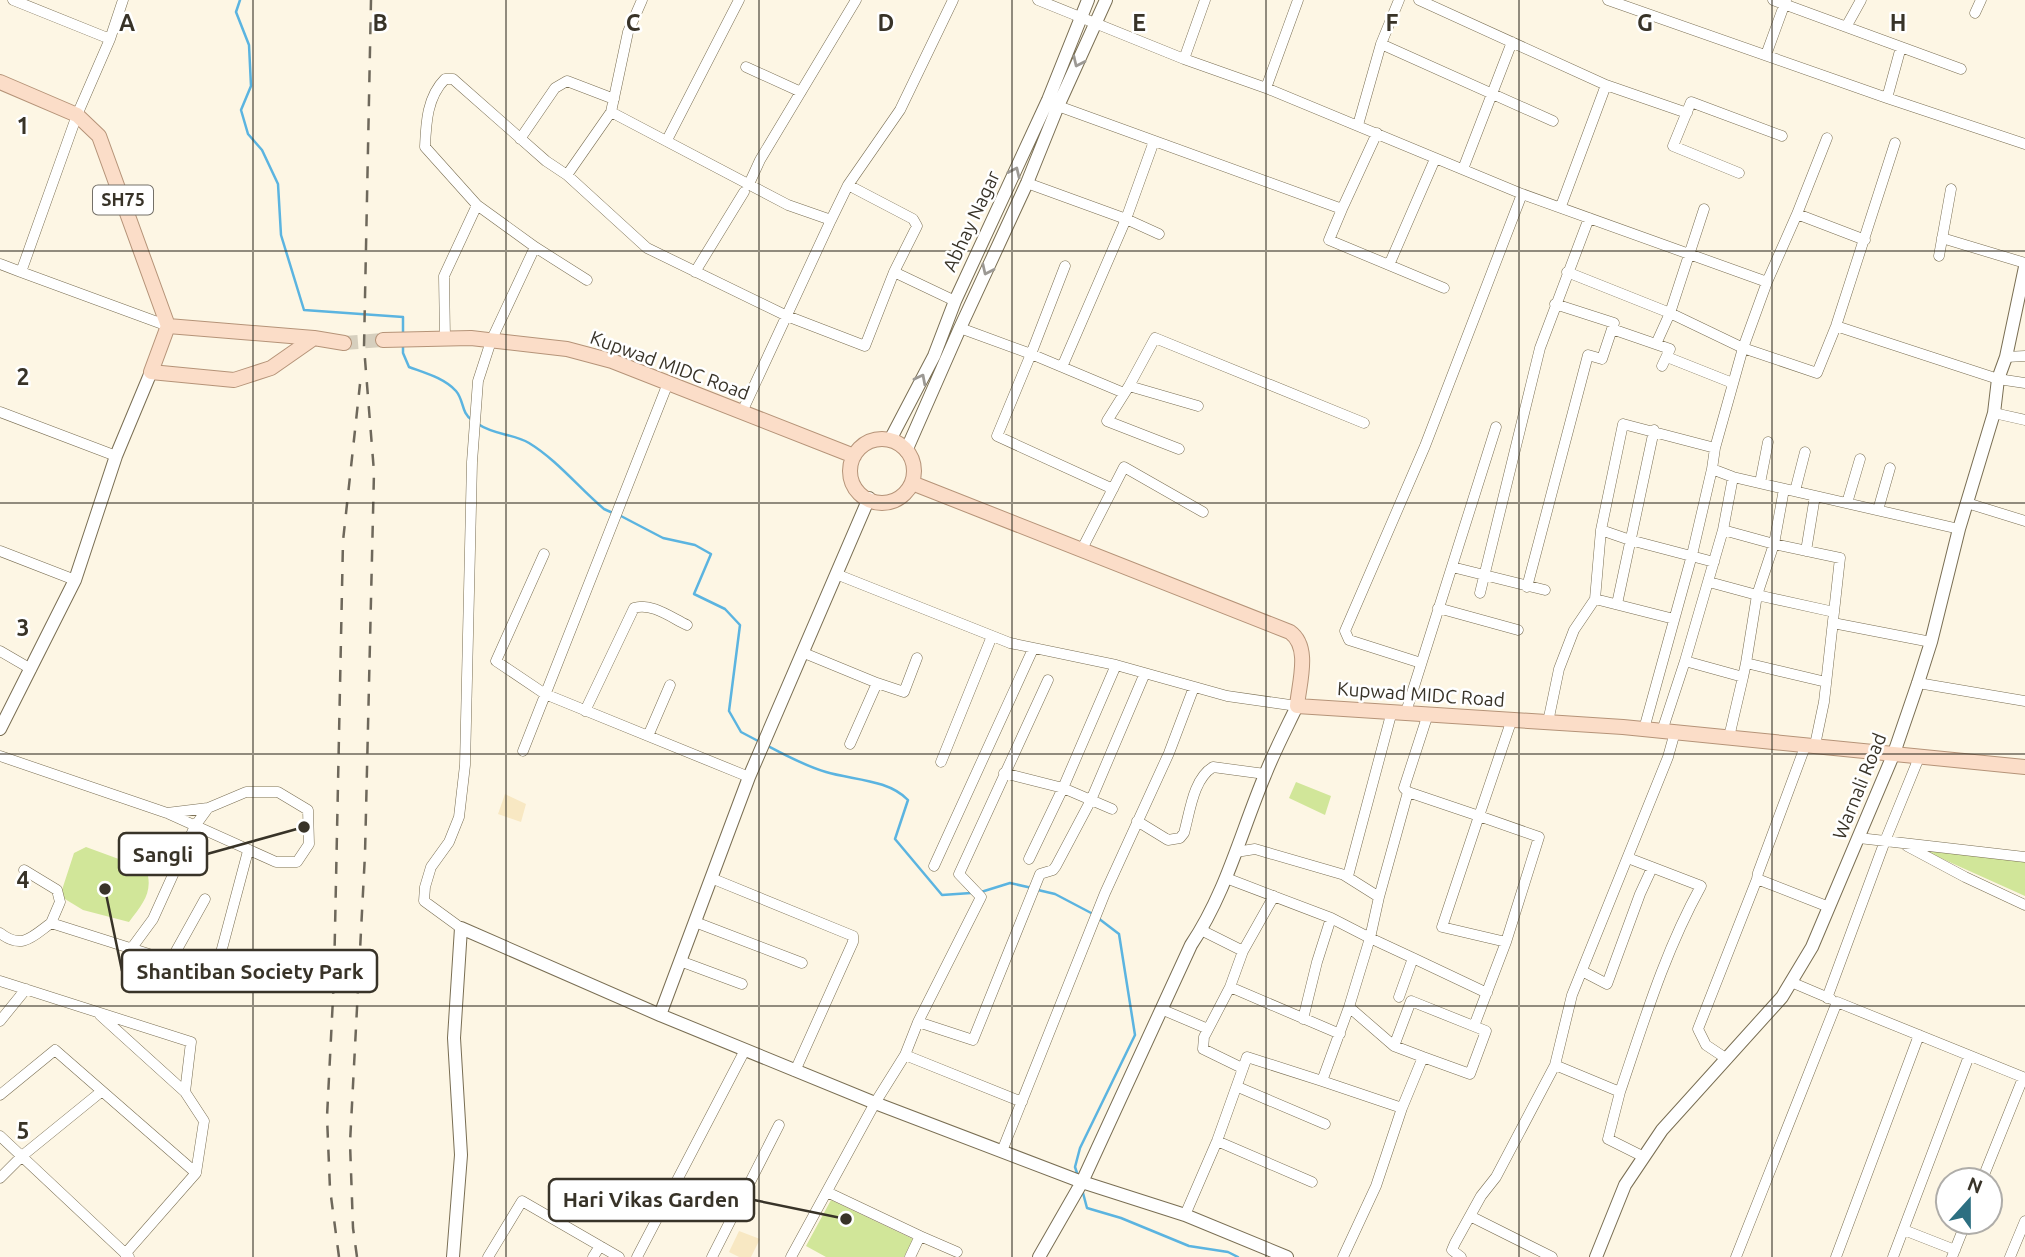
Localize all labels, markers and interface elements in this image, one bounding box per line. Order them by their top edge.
text: A [119,10,135,35]
text: B [372,10,388,35]
text: C [626,10,641,35]
text: D [878,10,894,35]
text: E [1132,10,1146,35]
text: F [1386,10,1399,35]
text: G [1637,10,1653,35]
text: H [1890,10,1906,35]
one-way arrow [1072,55,1086,67]
text: 1 [17,113,29,138]
street label: Abhay Nagar [938,167,1004,275]
one-way arrow [1006,167,1020,179]
road number: SH75 [93,186,153,215]
one-way arrow [981,263,995,275]
street label: Kupwad MIDC Road [587,326,753,404]
text: 2 [17,364,29,389]
one-way arrow [913,374,927,386]
text: 3 [17,615,29,640]
street label: Kupwad MIDC Road [1336,677,1506,711]
street label: Warnali Road [1828,730,1890,842]
callout: Sangli [119,833,207,875]
text: Sangli [133,842,193,866]
text: 4 [17,867,30,892]
callout: Shantiban Society Park [122,950,377,992]
text: Shantiban Society Park [137,959,364,983]
text: 5 [17,1118,29,1143]
north arrow [1934,1166,2004,1236]
text: N [1965,1172,1986,1198]
callout: Hari Vikas Garden [549,1179,754,1221]
text: Hari Vikas Garden [563,1187,739,1211]

